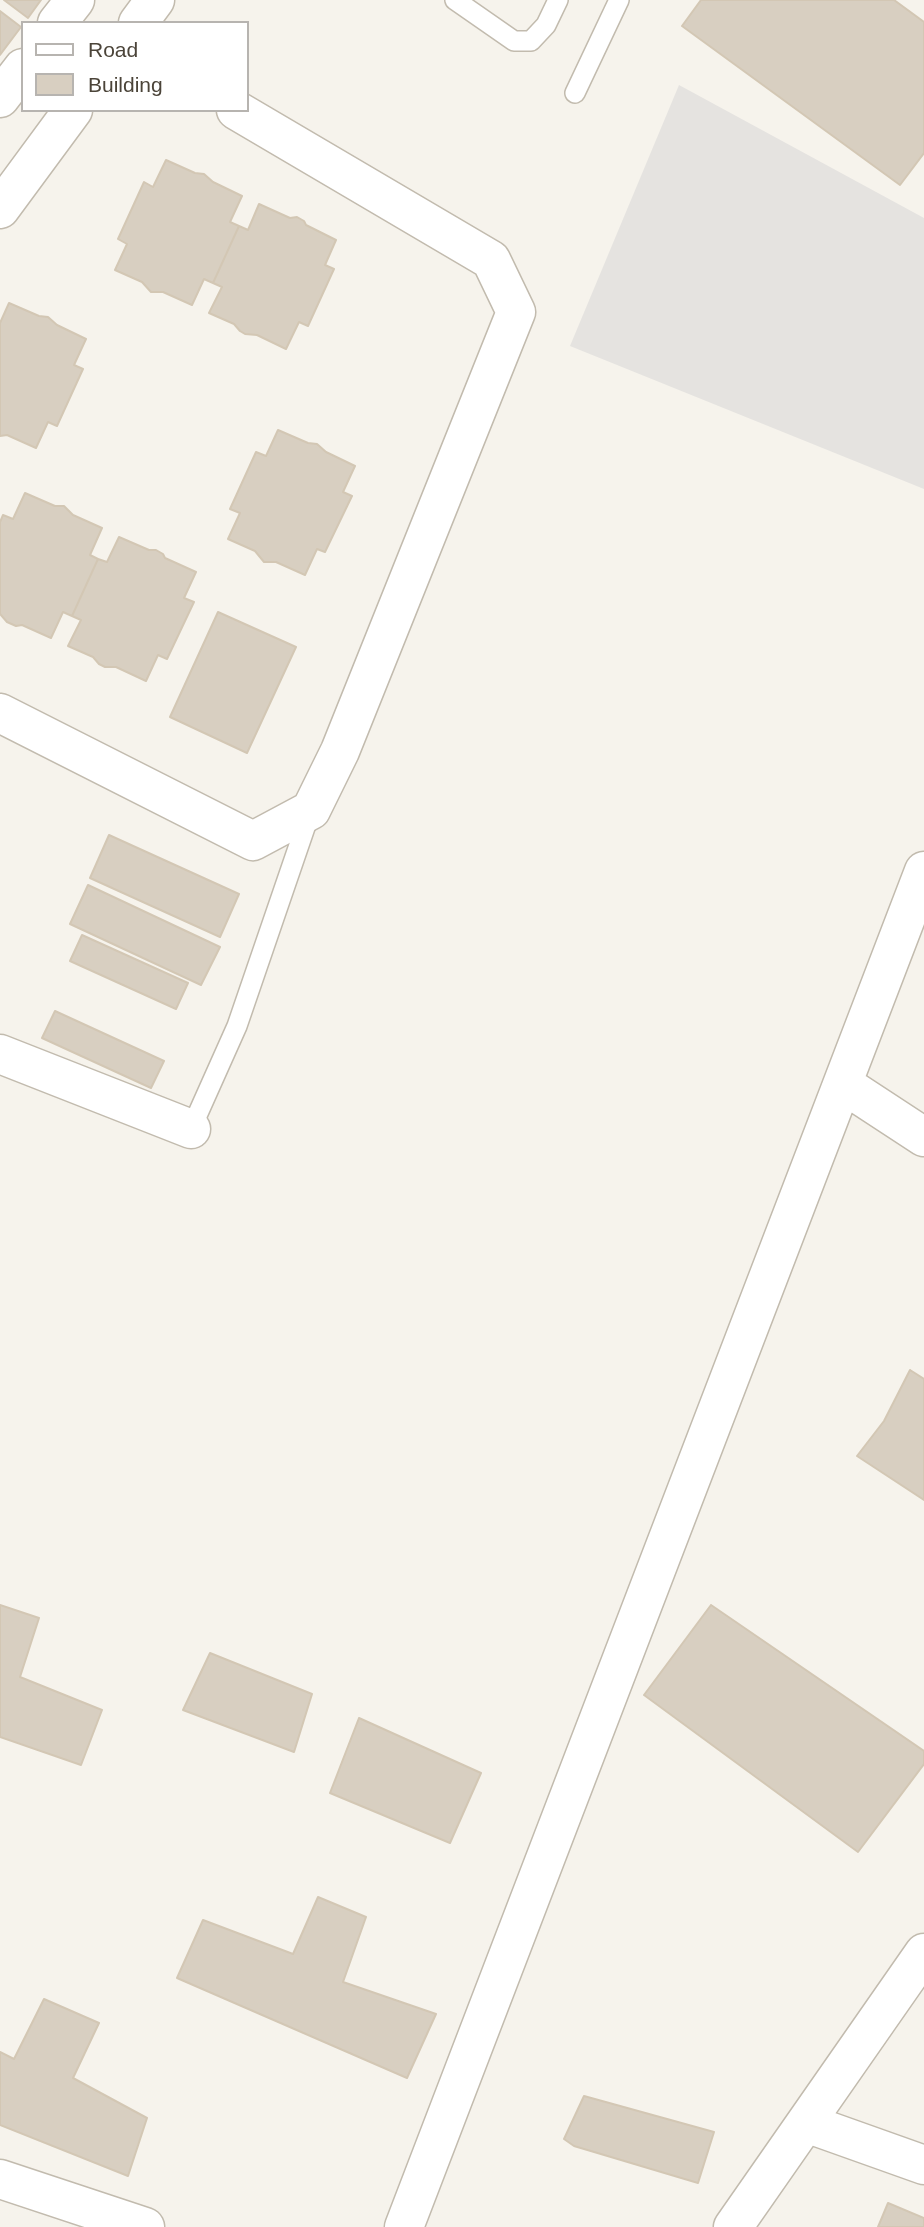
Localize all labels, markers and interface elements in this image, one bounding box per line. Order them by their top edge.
legend [21,21,248,112]
text: Road [88,38,138,61]
text: Building [88,73,163,96]

